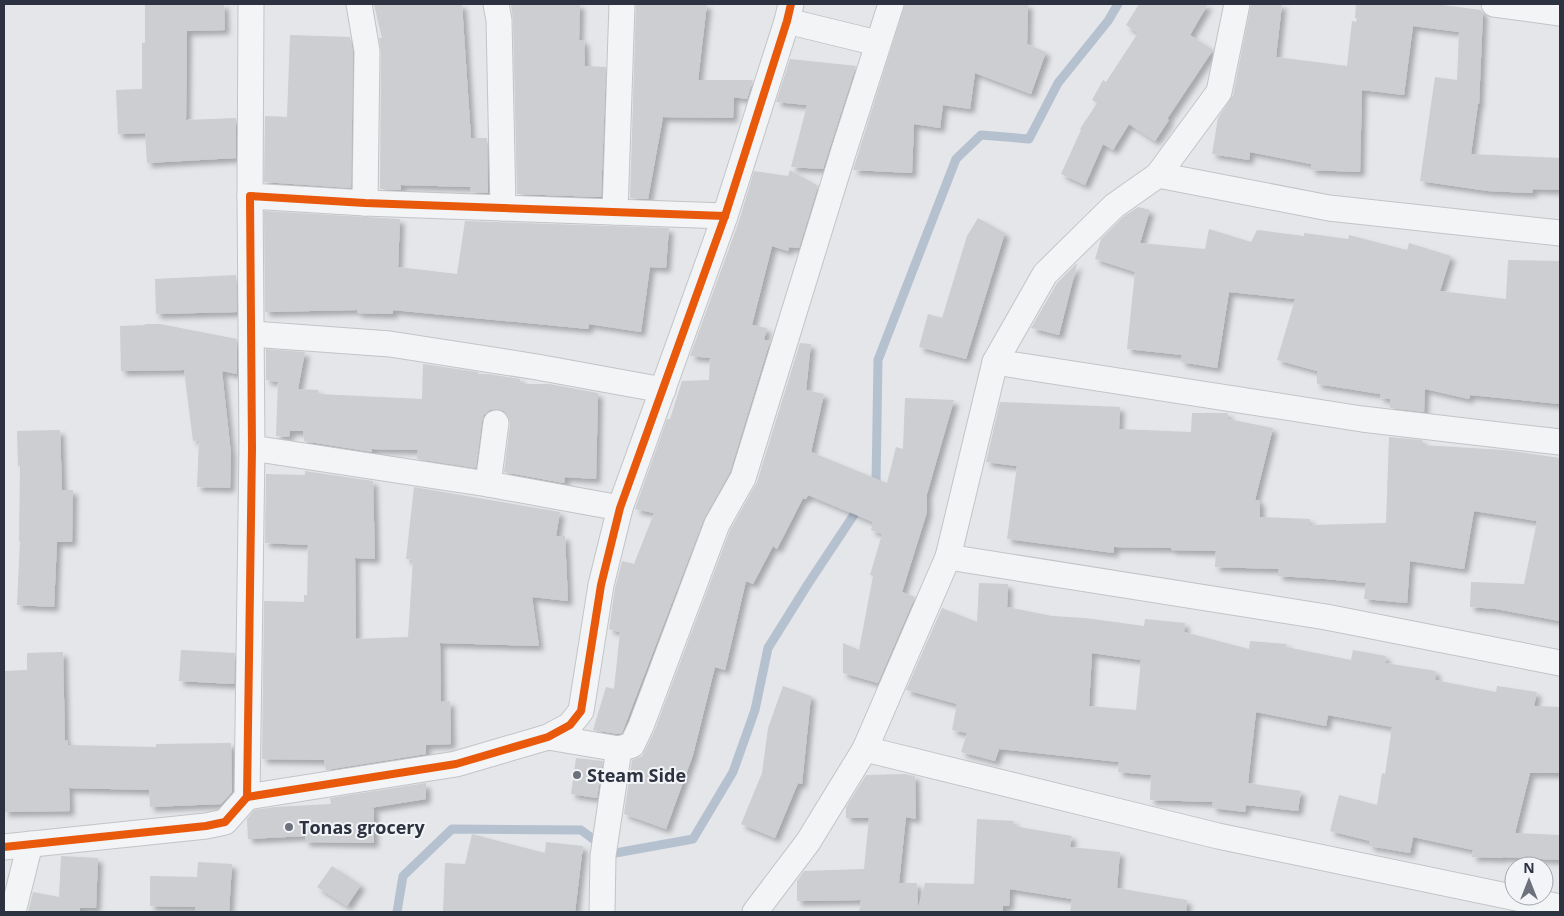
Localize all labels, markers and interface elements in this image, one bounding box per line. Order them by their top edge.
place label: Steam Side [587,763,686,787]
marker: Steam Side [571,769,583,781]
place label: Tonas grocery [299,815,425,839]
marker: Tonas grocery [283,821,295,833]
north arrow [1504,856,1554,906]
text: N [1523,858,1535,877]

